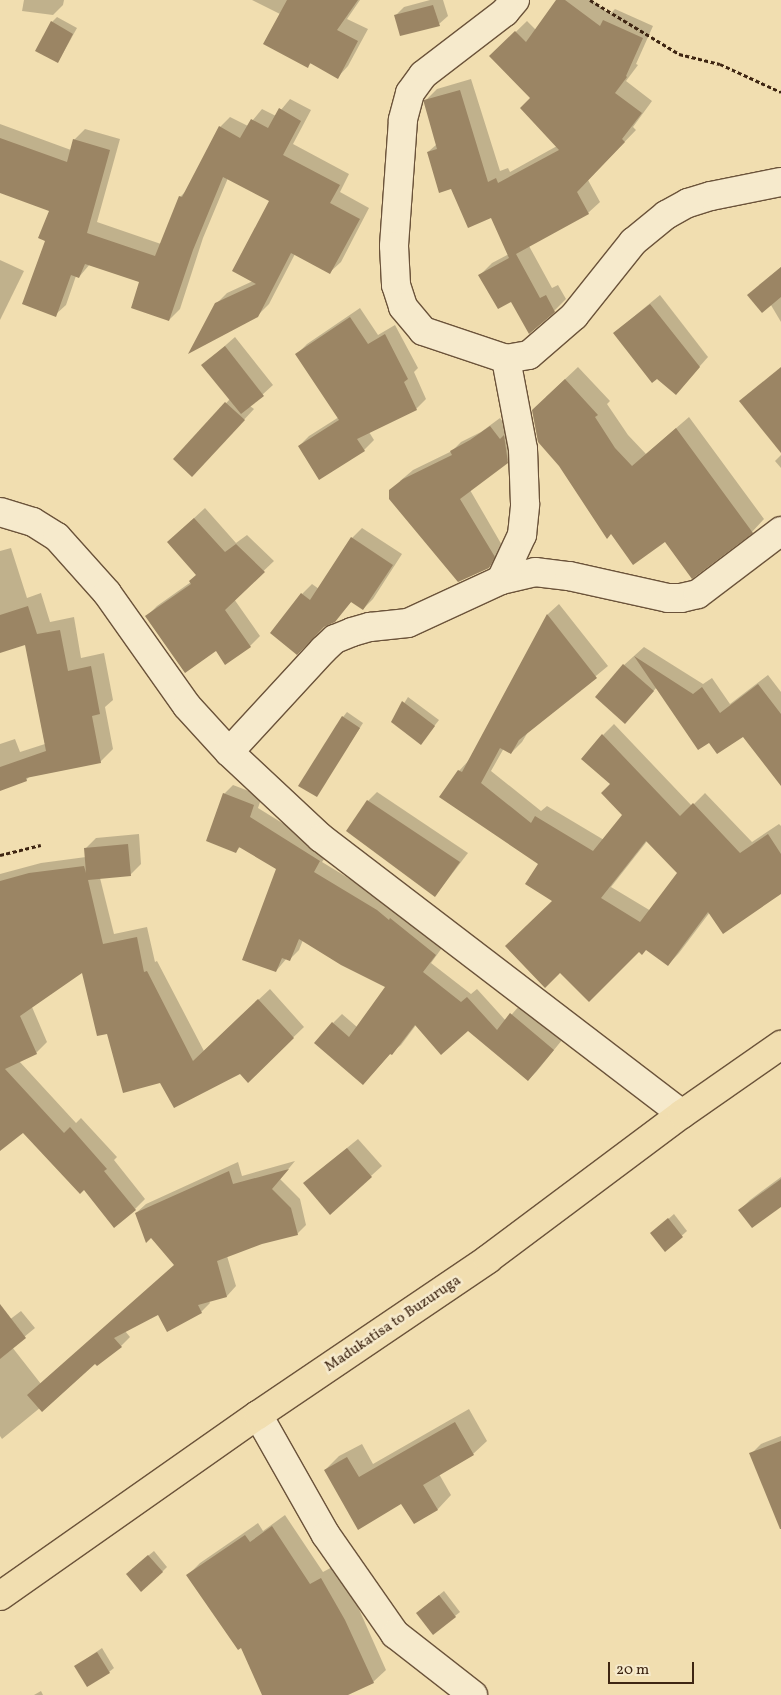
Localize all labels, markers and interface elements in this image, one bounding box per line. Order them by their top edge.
street label: Madukatisa to Buzuruga [322,1272,464,1376]
scale bar [611,1652,697,1684]
text: 20 m [616,1660,649,1681]

